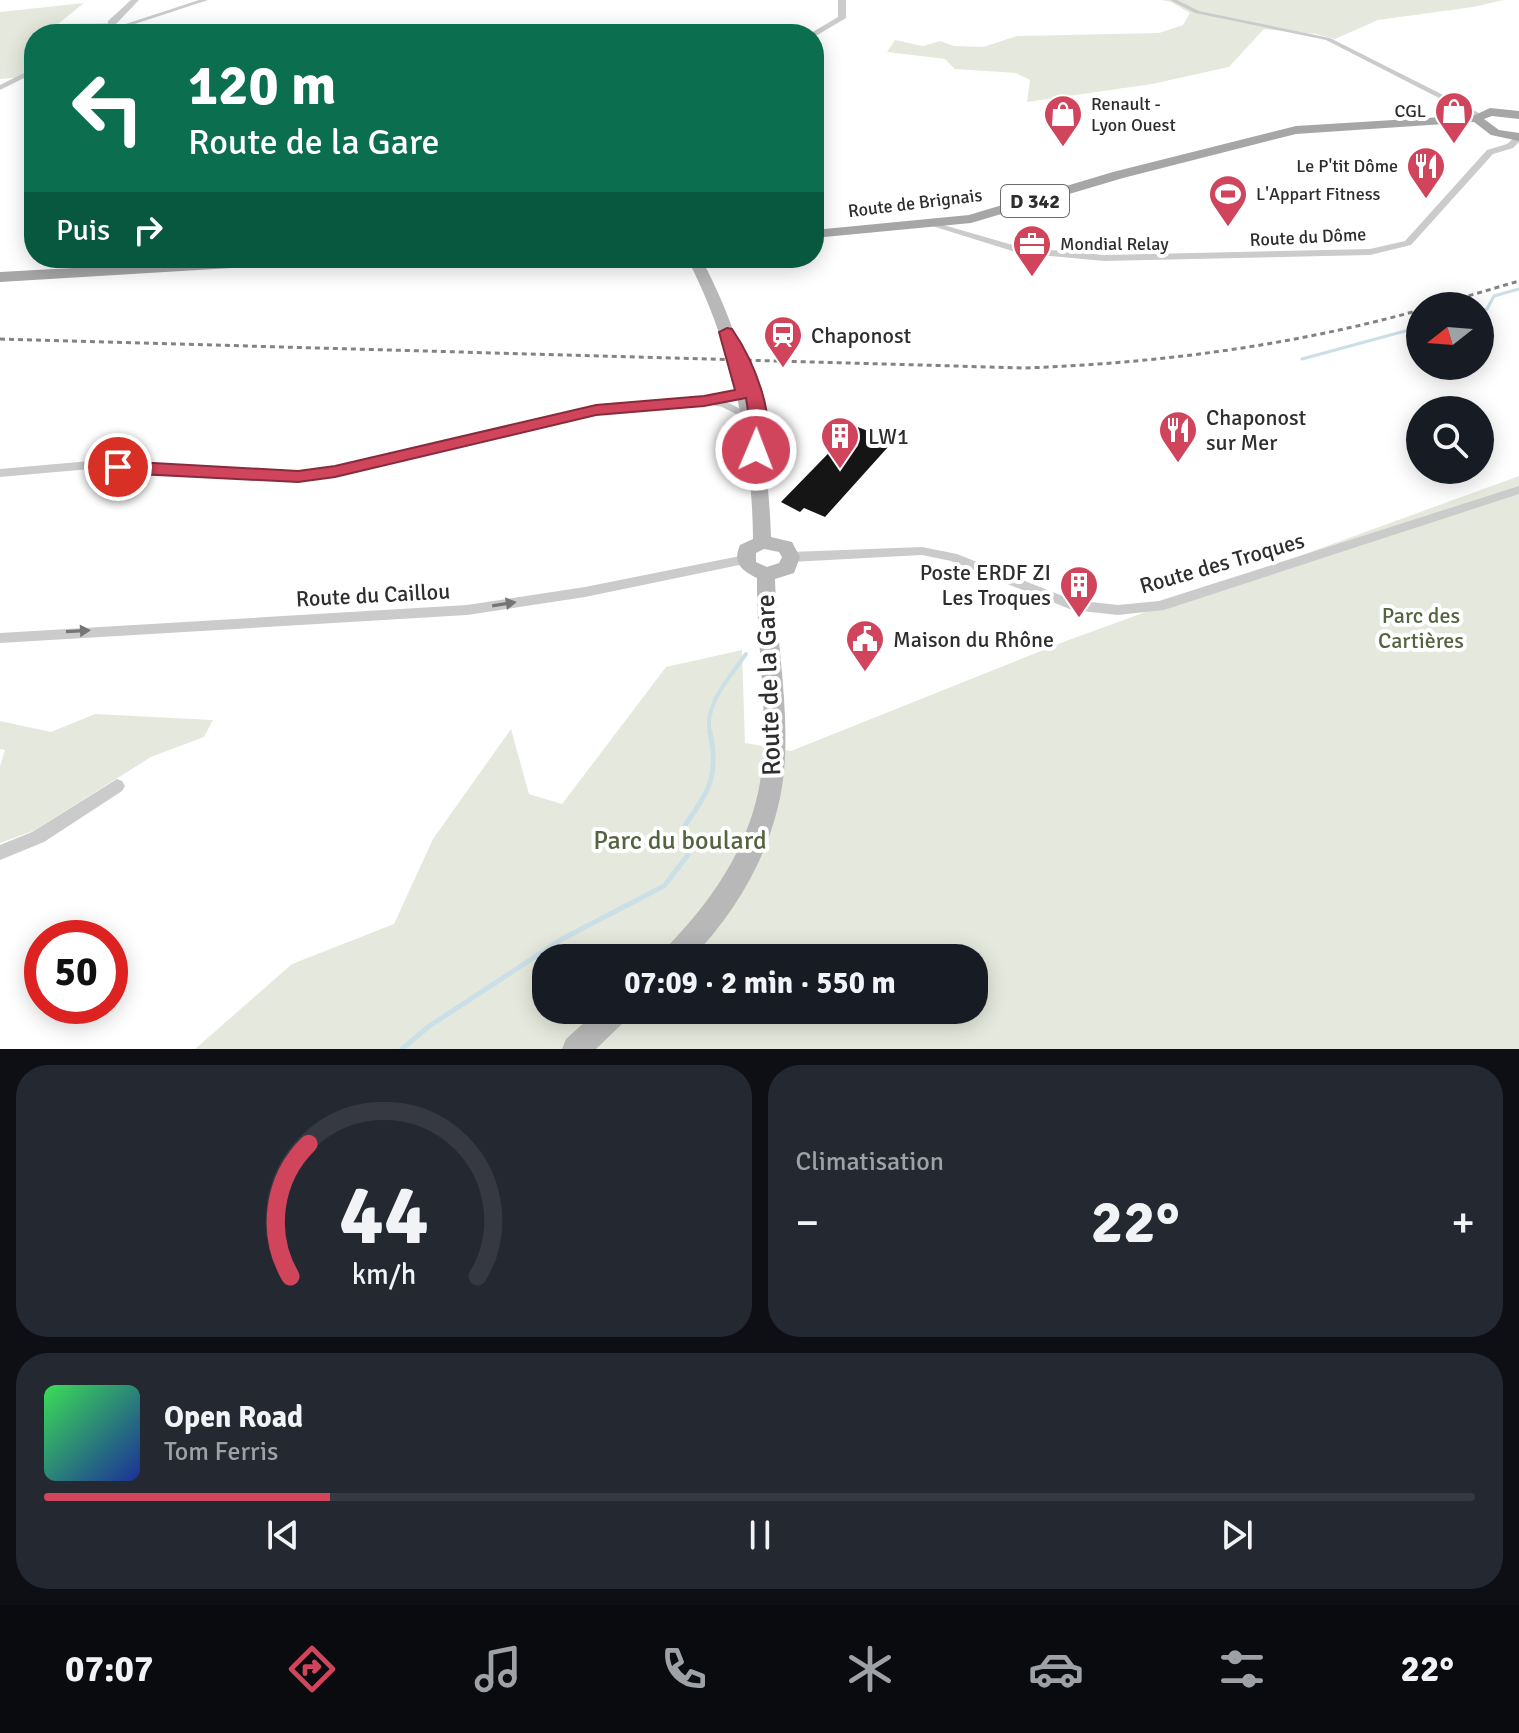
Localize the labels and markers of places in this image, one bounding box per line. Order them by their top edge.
shop icon: CGL [1433,90,1475,145]
shop icon: Renault - Lyon Ouest [1042,93,1084,148]
place label: Renault - Lyon Ouest [1091,93,1176,136]
place label: CGL [1394,100,1426,122]
restaurant icon: Le P'tit Dôme [1405,145,1447,200]
place label: Le P'tit Dôme [1296,155,1398,177]
sports icon: L'Appart Fitness [1207,173,1249,228]
place label: L'Appart Fitness [1256,183,1381,205]
office icon: Mondial Relay [1011,223,1053,278]
place label: Mondial Relay [1060,233,1169,255]
station icon: Chaponost [762,314,804,369]
place label: Chaponost [811,322,912,349]
place label: Chaponost sur Mer [1206,404,1307,456]
restaurant icon: Chaponost sur Mer [1157,409,1199,464]
building icon: LW1 [819,415,861,470]
place label: LW1 [868,423,909,450]
pin [84,433,152,501]
place label: Poste ERDF ZI Les Troques [920,559,1051,611]
building icon: Poste ERDF ZI Les Troques [1058,564,1100,619]
public building icon: Maison du Rhône [844,618,886,673]
place label: Maison du Rhône [893,626,1054,653]

